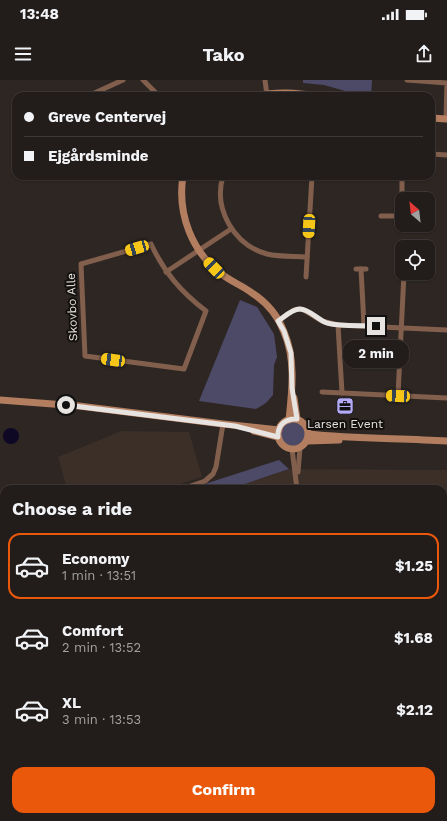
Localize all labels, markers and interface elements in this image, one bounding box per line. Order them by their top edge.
text: 13:48 [20,5,59,23]
icon: menu [12,43,34,65]
icon: share [413,43,435,65]
text: Tako [202,44,245,65]
text: Greve Centervej [48,108,166,126]
text: Ejgårdsminde [48,147,149,165]
north arrow [395,192,435,232]
map controls [395,192,435,280]
car [302,214,316,238]
car [124,239,150,257]
button: locate [395,240,435,280]
car [201,255,227,281]
street label: Skovbo Alle [64,273,80,341]
route end [367,317,385,335]
callout: 2 min [343,340,409,368]
text: 2 min [358,346,394,361]
car [100,352,126,368]
car [386,389,410,403]
route start [57,396,75,414]
office icon: Larsen Event [335,396,355,416]
place label: Larsen Event [307,417,383,431]
text: Choose a ride [12,498,132,519]
icon: car [14,548,50,584]
text: Economy [62,550,129,568]
text: $1.25 [395,557,433,575]
text: 1 min · 13:51 [62,568,136,583]
icon: car [14,620,50,656]
text: Comfort [62,622,123,640]
text: $1.68 [394,629,433,647]
text: 2 min · 13:52 [62,640,141,655]
icon: car [14,692,50,728]
text: XL [62,694,81,712]
text: $2.12 [396,701,433,719]
text: 3 min · 13:53 [62,712,141,727]
button: Confirm [12,767,435,813]

